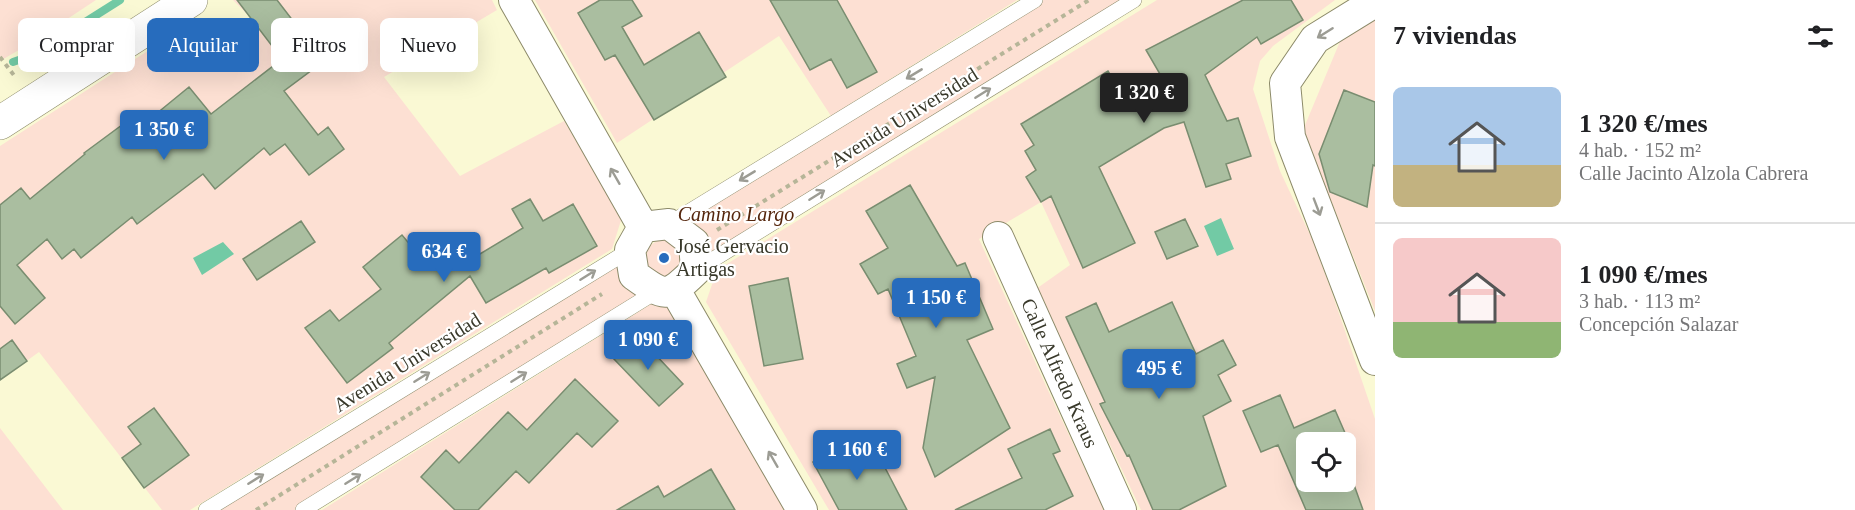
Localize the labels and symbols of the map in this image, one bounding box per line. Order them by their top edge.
one-way arrow [1317,27,1334,39]
street label: Avenida Universidad [826,63,982,171]
one-way arrow [906,69,923,81]
pin: 1 320 € [1089,73,1199,124]
one-way arrow [974,86,991,98]
pin: 1 350 € [109,110,219,161]
one-way arrow [609,168,621,185]
one-way arrow [739,170,756,182]
one-way arrow [808,189,825,201]
one-way arrow [1312,197,1323,216]
park label: Camino Largo [678,203,794,226]
pin: 634 € [402,232,486,283]
place label: José Gervacio Artigas [676,235,789,281]
marker: José Gervacio Artigas [657,251,671,265]
one-way arrow [579,269,596,281]
pin: 1 150 € [881,278,991,329]
street label: Calle Alfredo Kraus [1017,295,1103,451]
street label: Avenida Universidad [329,308,485,416]
pin: 1 090 € [593,320,703,371]
pin: 495 € [1117,349,1201,400]
one-way arrow [510,370,527,382]
one-way arrow [413,371,430,383]
pin: 1 160 € [802,430,912,481]
one-way arrow [767,451,779,468]
one-way arrow [247,473,264,485]
one-way arrow [344,473,361,485]

